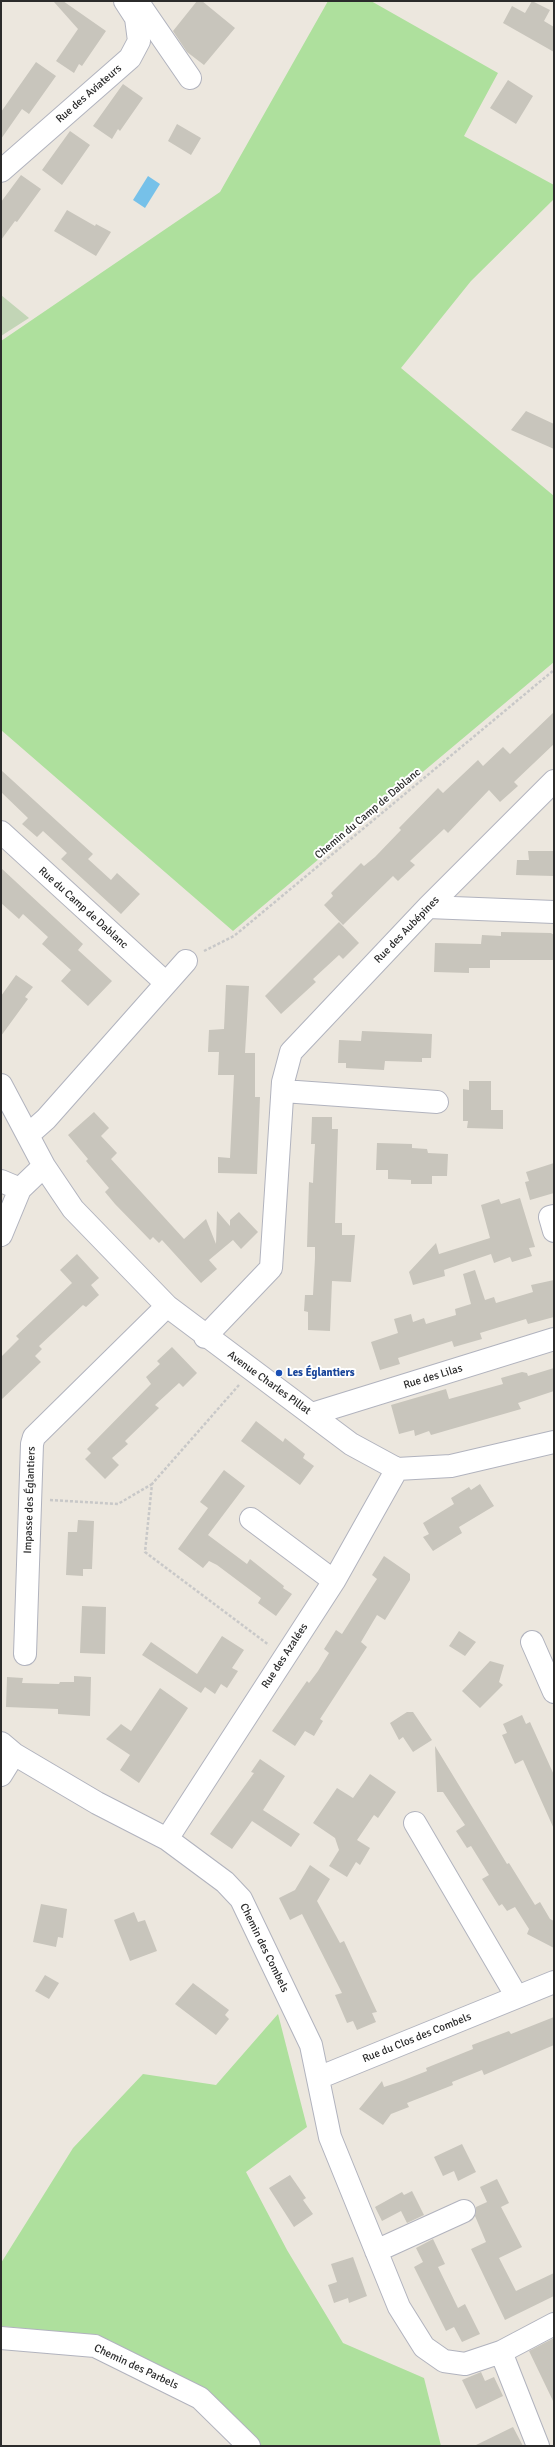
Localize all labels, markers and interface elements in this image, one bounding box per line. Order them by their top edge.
street label: Rue des Aviateurs [53,62,125,126]
street label: Chemin du Camp de Dablanc [312,766,424,862]
street label: Rue du Camp de Dablanc [36,864,130,952]
street label: Rue des Aubépines [372,894,442,966]
street label: Avenue Charles Pillat [225,1348,313,1418]
street label: Rue des Lilas [402,1362,464,1392]
place label: Les Églantiers [287,1366,355,1380]
marker: Les Églantiers [274,1368,284,1378]
street label: Impasse des Églantiers [22,1446,38,1554]
street label: Rue des Azalées [259,1621,311,1691]
street label: Chemin des Combels [237,1901,291,1995]
street label: Rue du Clos des Combels [361,2010,473,2066]
street label: Chemin des Parbels [92,2342,180,2392]

